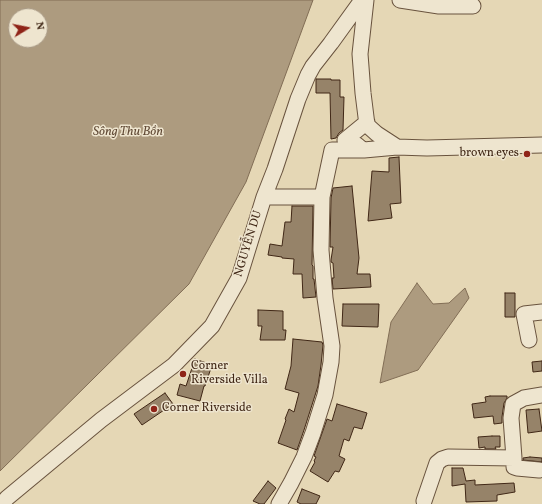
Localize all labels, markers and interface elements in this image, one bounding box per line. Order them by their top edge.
north arrow [8,8,48,48]
text: N [31,21,47,31]
water label: Sông Thu Bồn [93,125,163,141]
place label: brown eyes [460,147,519,161]
marker: brown eyes [522,149,532,159]
street label: NGUYỄN DU [232,209,266,279]
place label: Corner Riverside Villa [191,360,268,388]
marker: Corner Riverside Villa [178,369,188,379]
place label: Corner Riverside [162,402,251,416]
marker: Corner Riverside [149,404,159,414]

